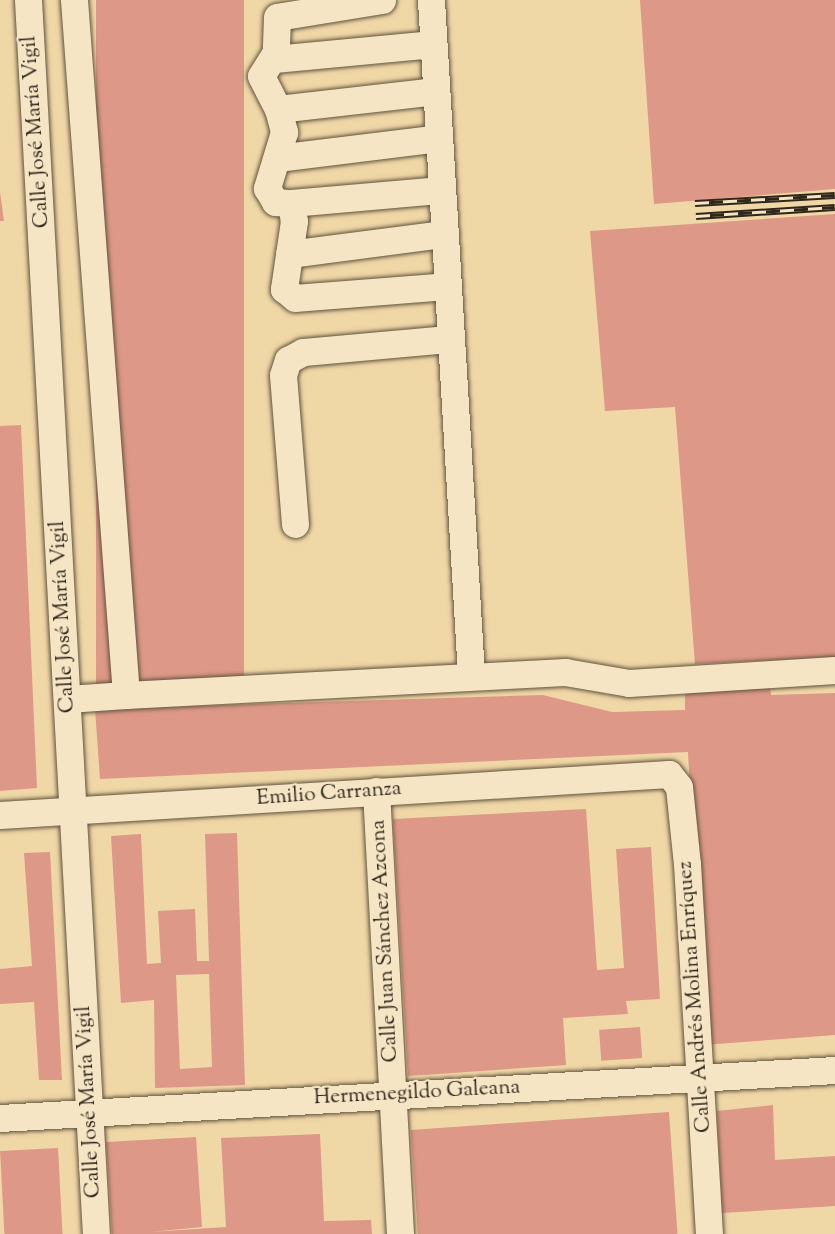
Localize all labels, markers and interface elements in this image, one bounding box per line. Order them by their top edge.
street label: Calle José María Vigil [17,35,55,229]
street label: Calle José María Vigil [45,520,81,714]
street label: Emilio Carranza [256,776,402,812]
street label: Calle Juan Sánchez Azcona [366,819,404,1063]
street label: Calle Andrés Molina Enríquez [673,860,717,1134]
street label: Calle José María Vigil [71,1005,107,1199]
street label: Hermenegildo Galeana [313,1075,521,1111]

